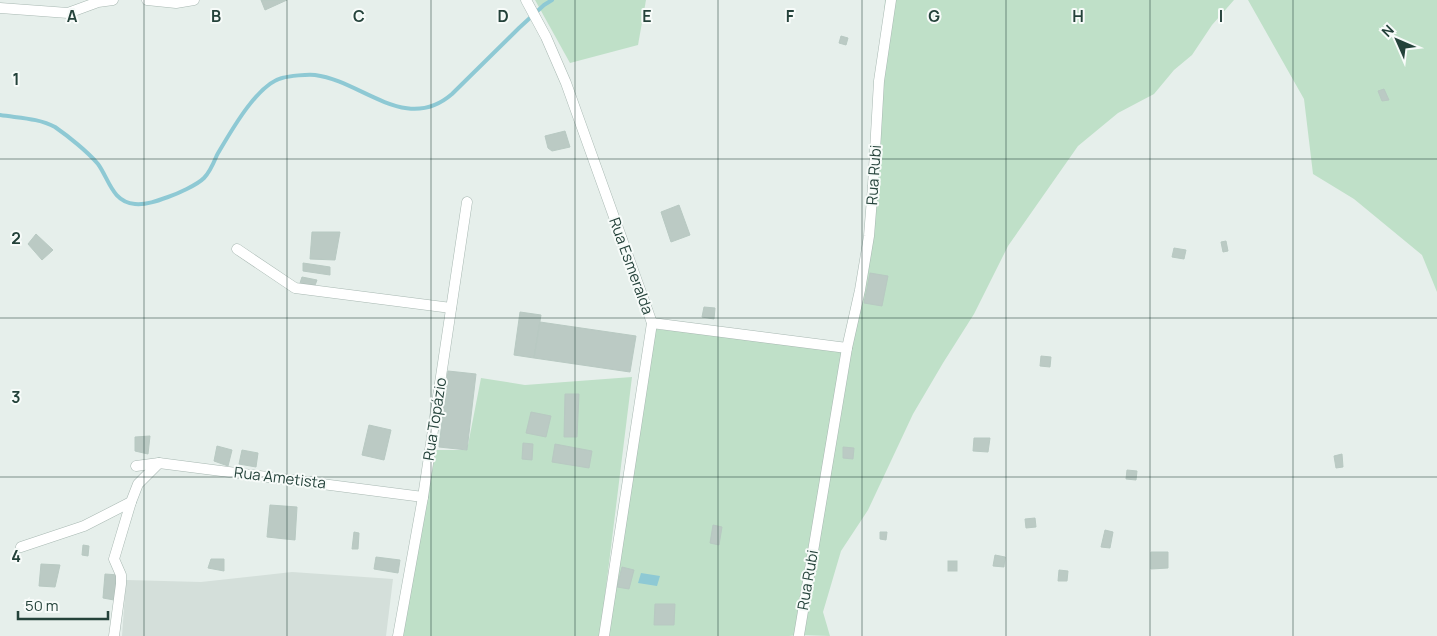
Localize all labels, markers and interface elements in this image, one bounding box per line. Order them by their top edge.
text: A [67,5,78,27]
text: B [211,5,221,27]
text: C [353,5,365,27]
text: D [497,5,509,27]
text: E [642,5,652,27]
text: F [786,5,795,27]
text: G [928,5,940,27]
text: H [1072,5,1084,27]
text: I [1219,5,1223,27]
north arrow [1372,15,1422,65]
text: N [1377,20,1398,41]
text: 1 [12,68,20,90]
street label: Rua Rubi [861,144,886,206]
street label: Rua Esmeralda [604,214,659,317]
text: 2 [11,227,21,249]
street label: Rua Topázio [418,376,451,462]
text: 3 [11,386,21,408]
street label: Rua Ametista [233,461,327,494]
text: 4 [11,545,21,567]
street label: Rua Rubi [792,548,823,612]
scale bar [18,588,108,620]
text: 50 m [25,595,59,616]

